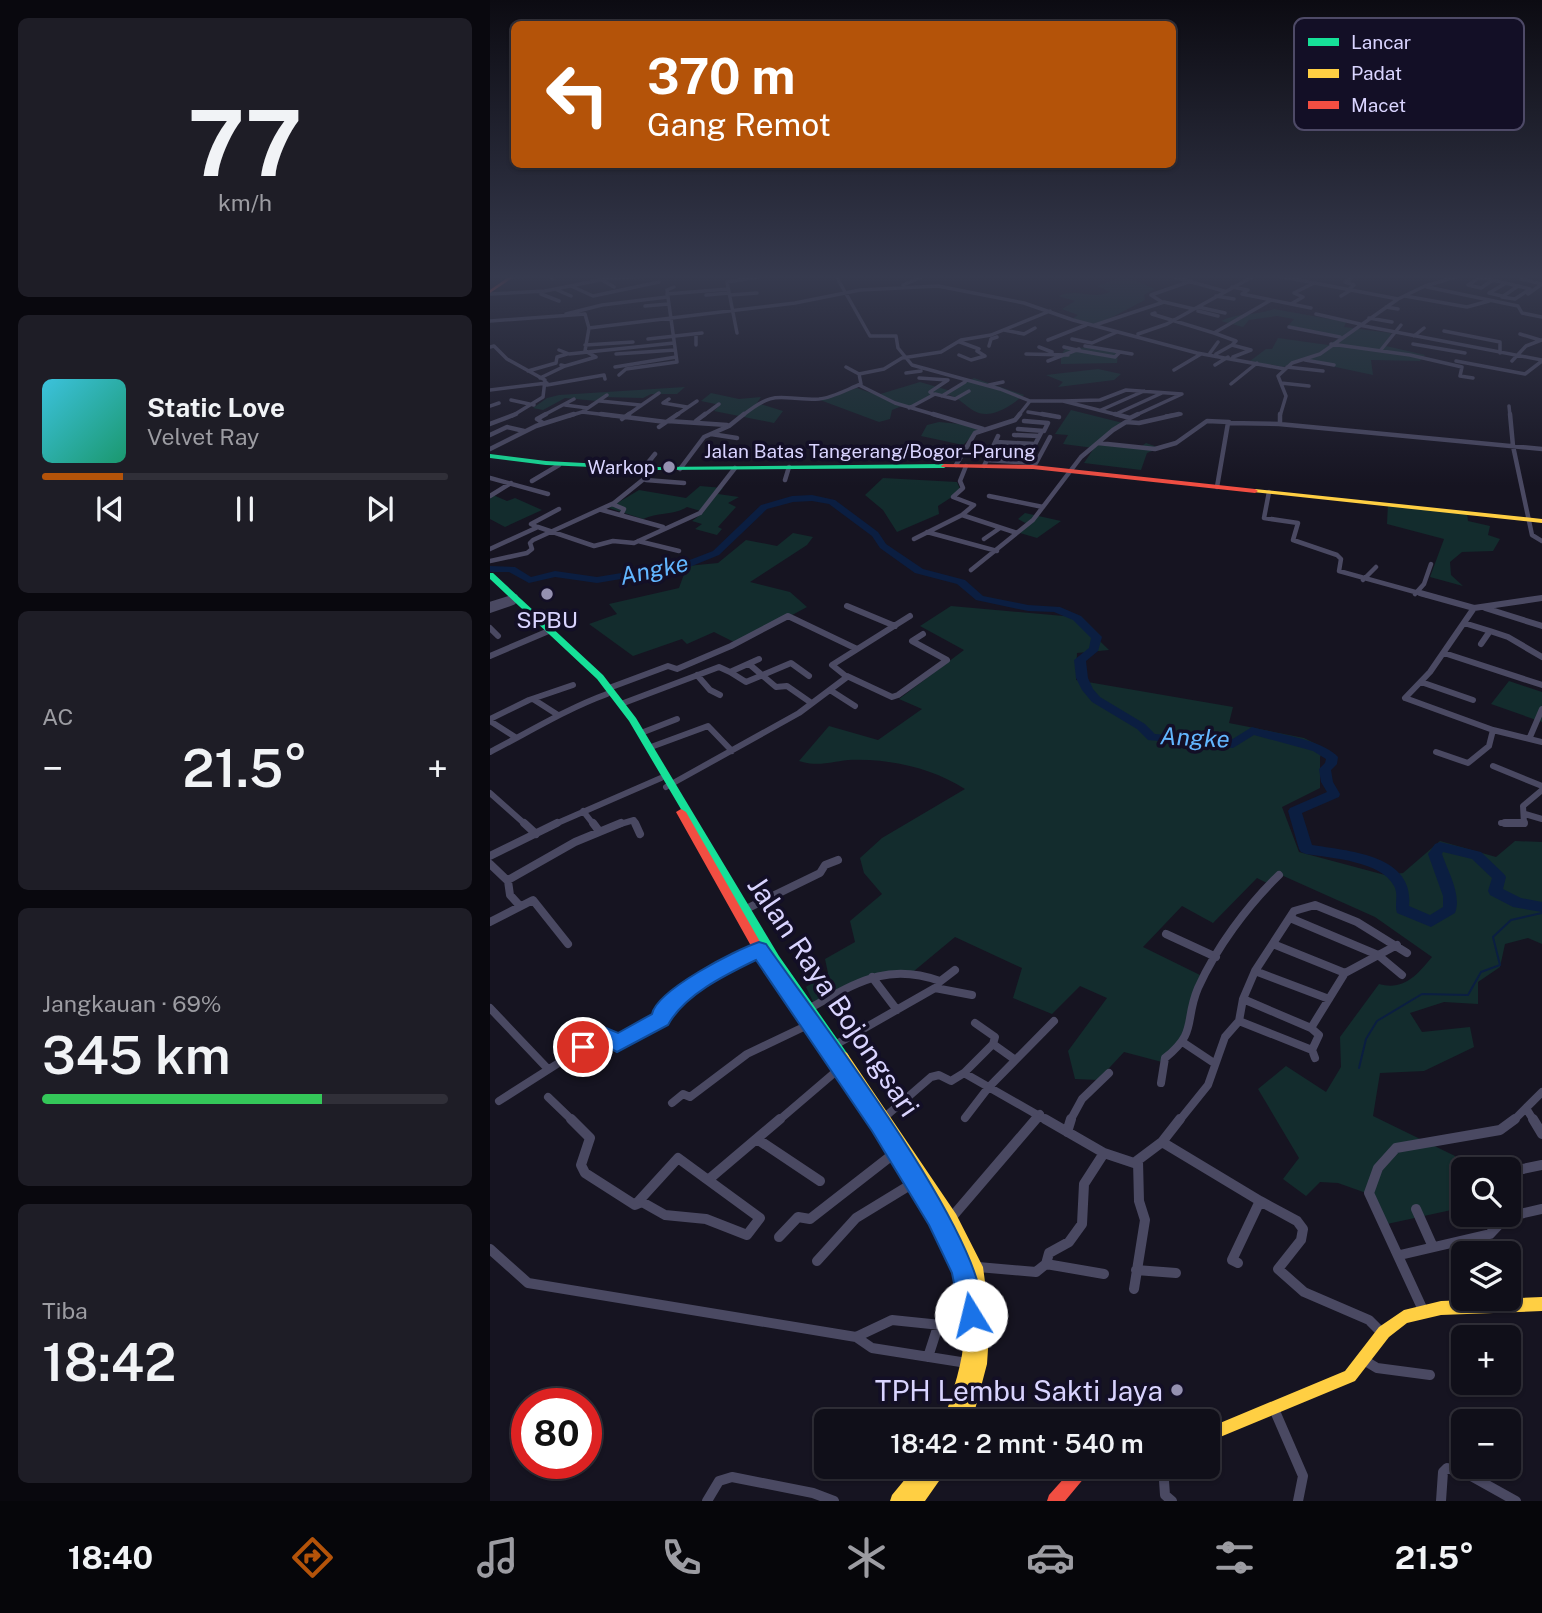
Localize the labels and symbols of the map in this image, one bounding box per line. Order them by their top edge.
legend [1294,18,1524,130]
text: Lancar [1351,31,1411,53]
text: Padat [1351,62,1402,84]
text: Macet [1351,94,1406,116]
street label: Jalan Batas Tangerang/Bogor–Parung [704,440,1036,462]
place label: Warkop [587,456,655,478]
marker: Warkop [661,459,677,475]
water label: Angke [617,548,691,590]
marker: SPBU [539,586,555,602]
place label: SPBU [516,606,578,633]
water label: Angke [1160,721,1230,753]
street label: Jalan Raya Bojongsari [741,870,927,1122]
pin [553,1017,613,1077]
position arrow [934,1278,1008,1352]
place label: TPH Lembu Sakti Jaya [875,1374,1163,1407]
marker: TPH Lembu Sakti Jaya [1169,1382,1185,1398]
speed limit sign: 80 [511,1388,602,1479]

